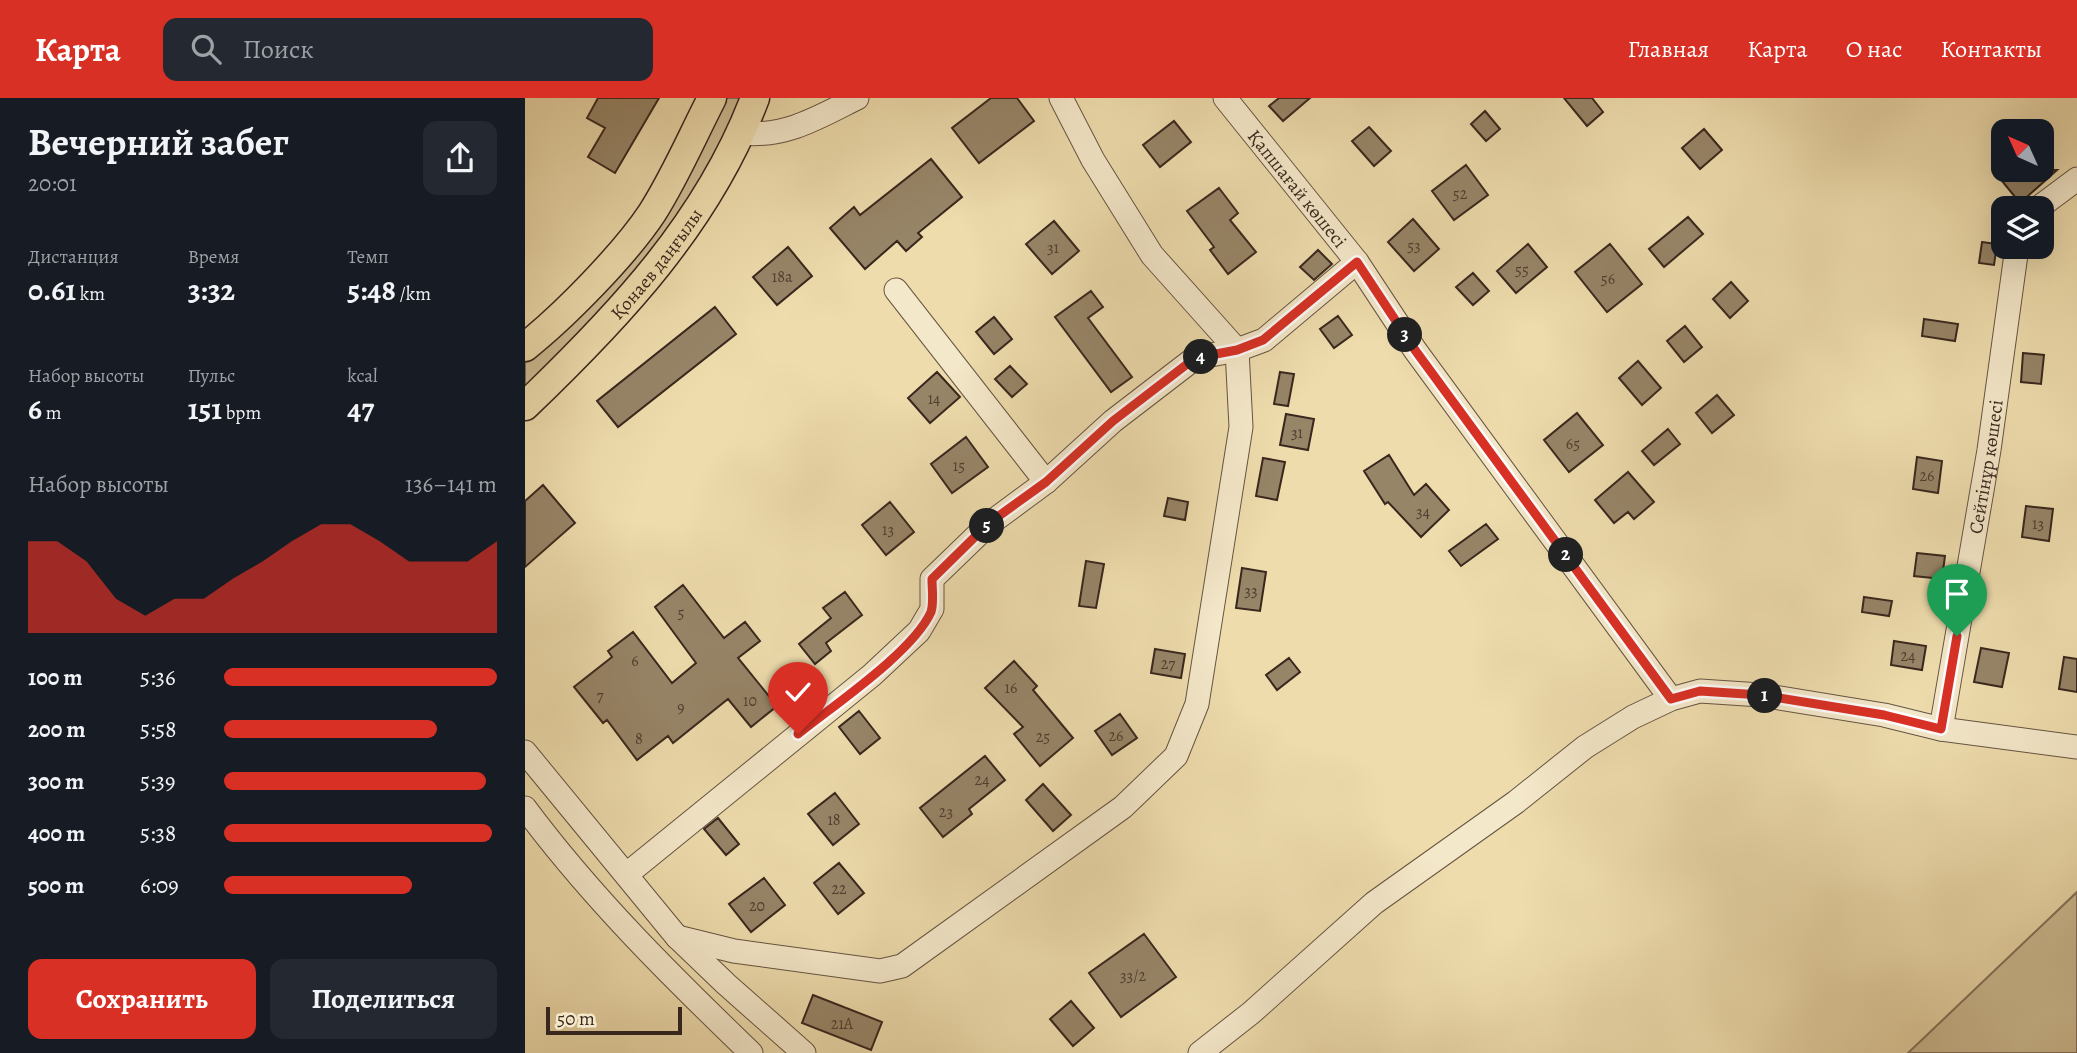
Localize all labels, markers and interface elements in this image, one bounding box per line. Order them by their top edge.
search box [163,18,653,81]
text: Карта [35,27,121,72]
icon: search [187,30,225,68]
text: Поиск [243,32,314,67]
text: Главная [1628,33,1709,65]
text: Карта [1747,33,1808,65]
text: О нас [1846,33,1902,65]
text: Контакты [1940,33,2042,65]
text: Вечерний забег [28,116,289,168]
north arrow [1991,119,2055,182]
map controls [1991,119,2054,259]
button: share [423,121,497,195]
street label: Қапшағай көшесі [1241,124,1353,254]
text: 20:01 [28,168,77,199]
house number: 52 [1453,183,1468,205]
button: layers [1991,196,2054,259]
street label: Қонаев даңғылы [605,203,709,325]
house number: 53 [1407,235,1421,257]
house number: 31 [1047,237,1060,259]
text: Дистанция [28,244,119,270]
text: Время [188,244,239,270]
text: Темп [347,244,389,270]
house number: 55 [1515,259,1529,281]
house number: 18а [772,266,793,288]
house number: 56 [1601,268,1615,290]
text: 0.61 [28,270,76,310]
text: 3:32 [188,270,235,310]
text: 5:48 [347,270,396,310]
text: km [76,281,105,307]
text: /km [396,281,431,307]
pin: 3 [1387,317,1423,352]
text: 3 [1400,321,1409,347]
pin: 4 [1183,340,1219,374]
text: 4 [1196,343,1205,369]
text: Набор высоты [28,363,144,389]
text: Пульс [188,363,235,389]
text: kcal [347,363,378,389]
house number: 14 [928,388,940,410]
text: 6 [28,389,42,429]
text: 151 [188,389,222,429]
text: 47 [347,389,374,429]
street label: Сейтінұр көшесі [1963,398,2010,536]
text: m [42,400,62,426]
text: bpm [222,400,261,426]
house number: 31 [1291,422,1304,444]
house number: 65 [1566,433,1580,455]
house number: 15 [953,455,965,477]
house number: 26 [1920,465,1935,487]
text: Набор высоты [28,469,169,500]
text: 136–141 m [405,469,497,500]
house number: 34 [1416,501,1430,523]
pin: 5 [969,508,1005,544]
text: 5 [982,512,991,538]
house number: 13 [2032,513,2044,535]
house number: 13 [882,519,894,541]
pin: 2 [1549,538,1583,573]
text: 2 [1561,541,1570,567]
pin [1927,564,1987,636]
icon: arrive [1938,575,1976,613]
house number: 33 [1244,580,1258,602]
house number: 5 [678,602,685,624]
house number: 24 [1901,645,1915,667]
house number: 6 [631,650,639,672]
house number: 27 [1161,653,1175,675]
text: 100 m [28,662,83,693]
text: 5:36 [140,662,176,693]
pin [768,662,828,734]
icon: check [779,673,817,711]
house number: 16 [1005,677,1017,699]
pin: 1 [1747,678,1783,714]
text: 1 [1761,682,1768,708]
house number: 7 [597,685,604,707]
house number: 10 [743,690,757,712]
house number: 9 [677,697,685,719]
text: 200 m [28,714,86,745]
text: 5:58 [140,714,176,745]
house number: 26 [1109,725,1124,747]
house number: 25 [1036,726,1050,748]
house number: 8 [635,728,643,750]
text: 300 m [28,766,84,797]
text: 5:39 [140,766,175,797]
house number: 24 [975,769,989,791]
house number: 23 [939,801,953,823]
house number: 18 [827,809,841,831]
text: 400 m [28,818,85,849]
text: 5:38 [140,818,176,849]
text: 500 m [28,870,84,901]
text: 6:09 [140,870,179,901]
house number: 22 [831,878,847,900]
house number: 20 [749,895,765,917]
button: Сохранить [28,959,256,1039]
button: Поделиться [270,959,497,1039]
house number: 33/2 [1120,965,1146,987]
scale bar [546,1004,683,1036]
text: 50 m [557,1006,595,1032]
house number: 21А [831,1013,854,1035]

